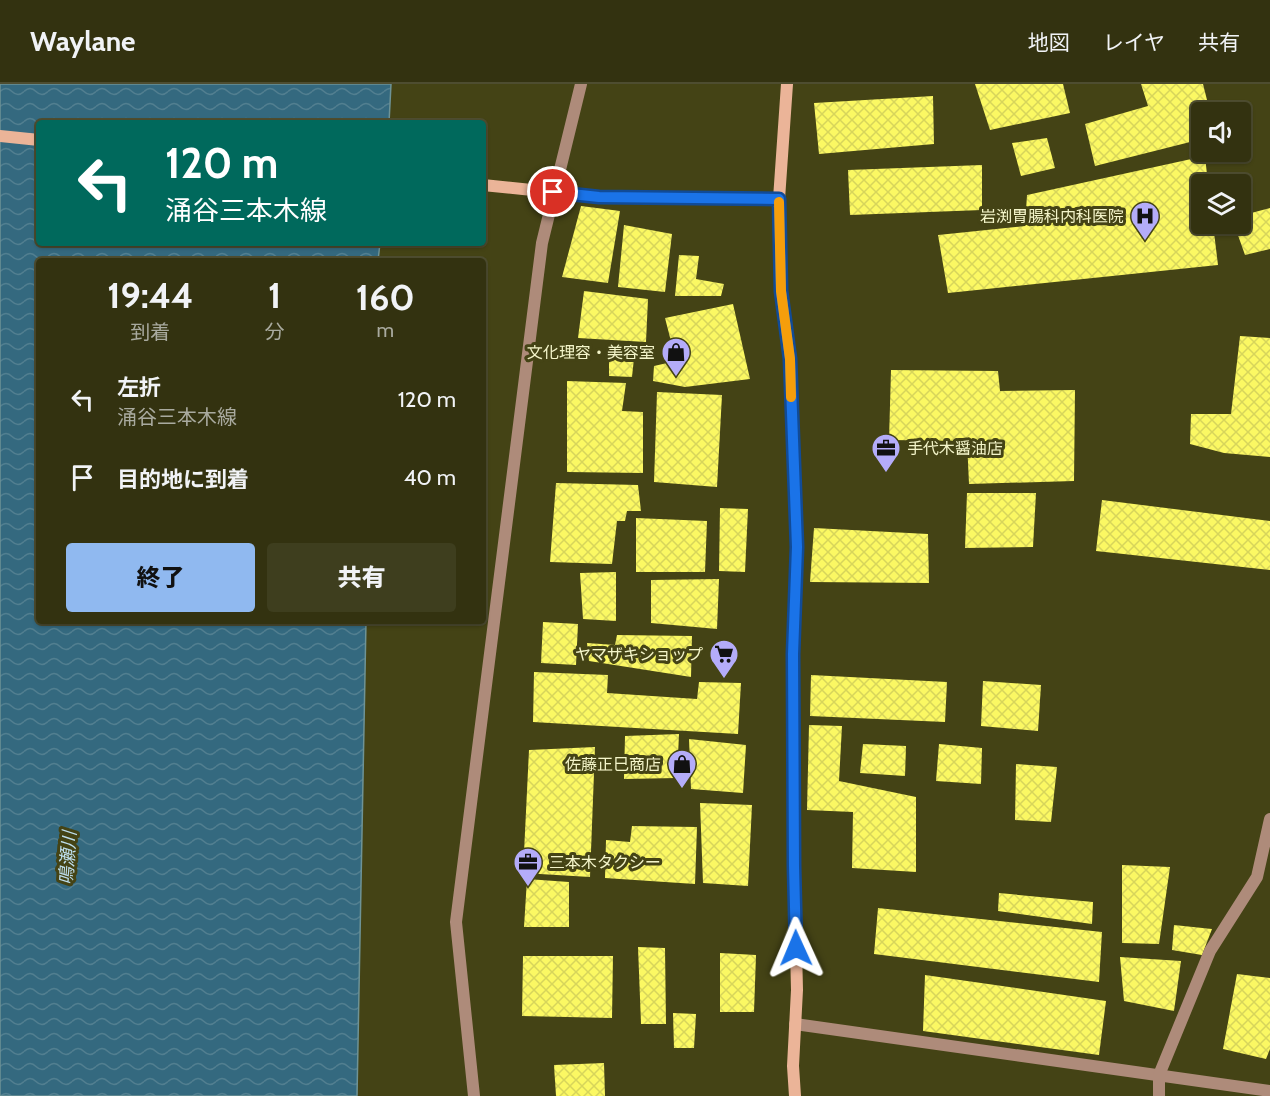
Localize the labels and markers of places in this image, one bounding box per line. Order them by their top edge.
pin [527,166,578,217]
hospital icon: 岩渕胃腸科内科医院 [1129,200,1161,242]
place label: 岩渕胃腸科内科医院 [980,207,1124,226]
shop icon: 文化理容・美容室 [660,336,692,378]
place label: 文化理容・美容室 [527,343,655,362]
office icon: 手代木醤油店 [870,432,902,474]
place label: 手代木醤油店 [907,439,1003,458]
supermarket icon: ヤマザキショップ [708,638,740,680]
place label: ヤマザキショップ [575,645,703,664]
shop icon: 佐藤正巳商店 [666,748,698,790]
place label: 佐藤正巳商店 [565,755,661,774]
office icon: 三本木タクシー [512,846,544,888]
place label: 三本木タクシー [549,853,661,872]

